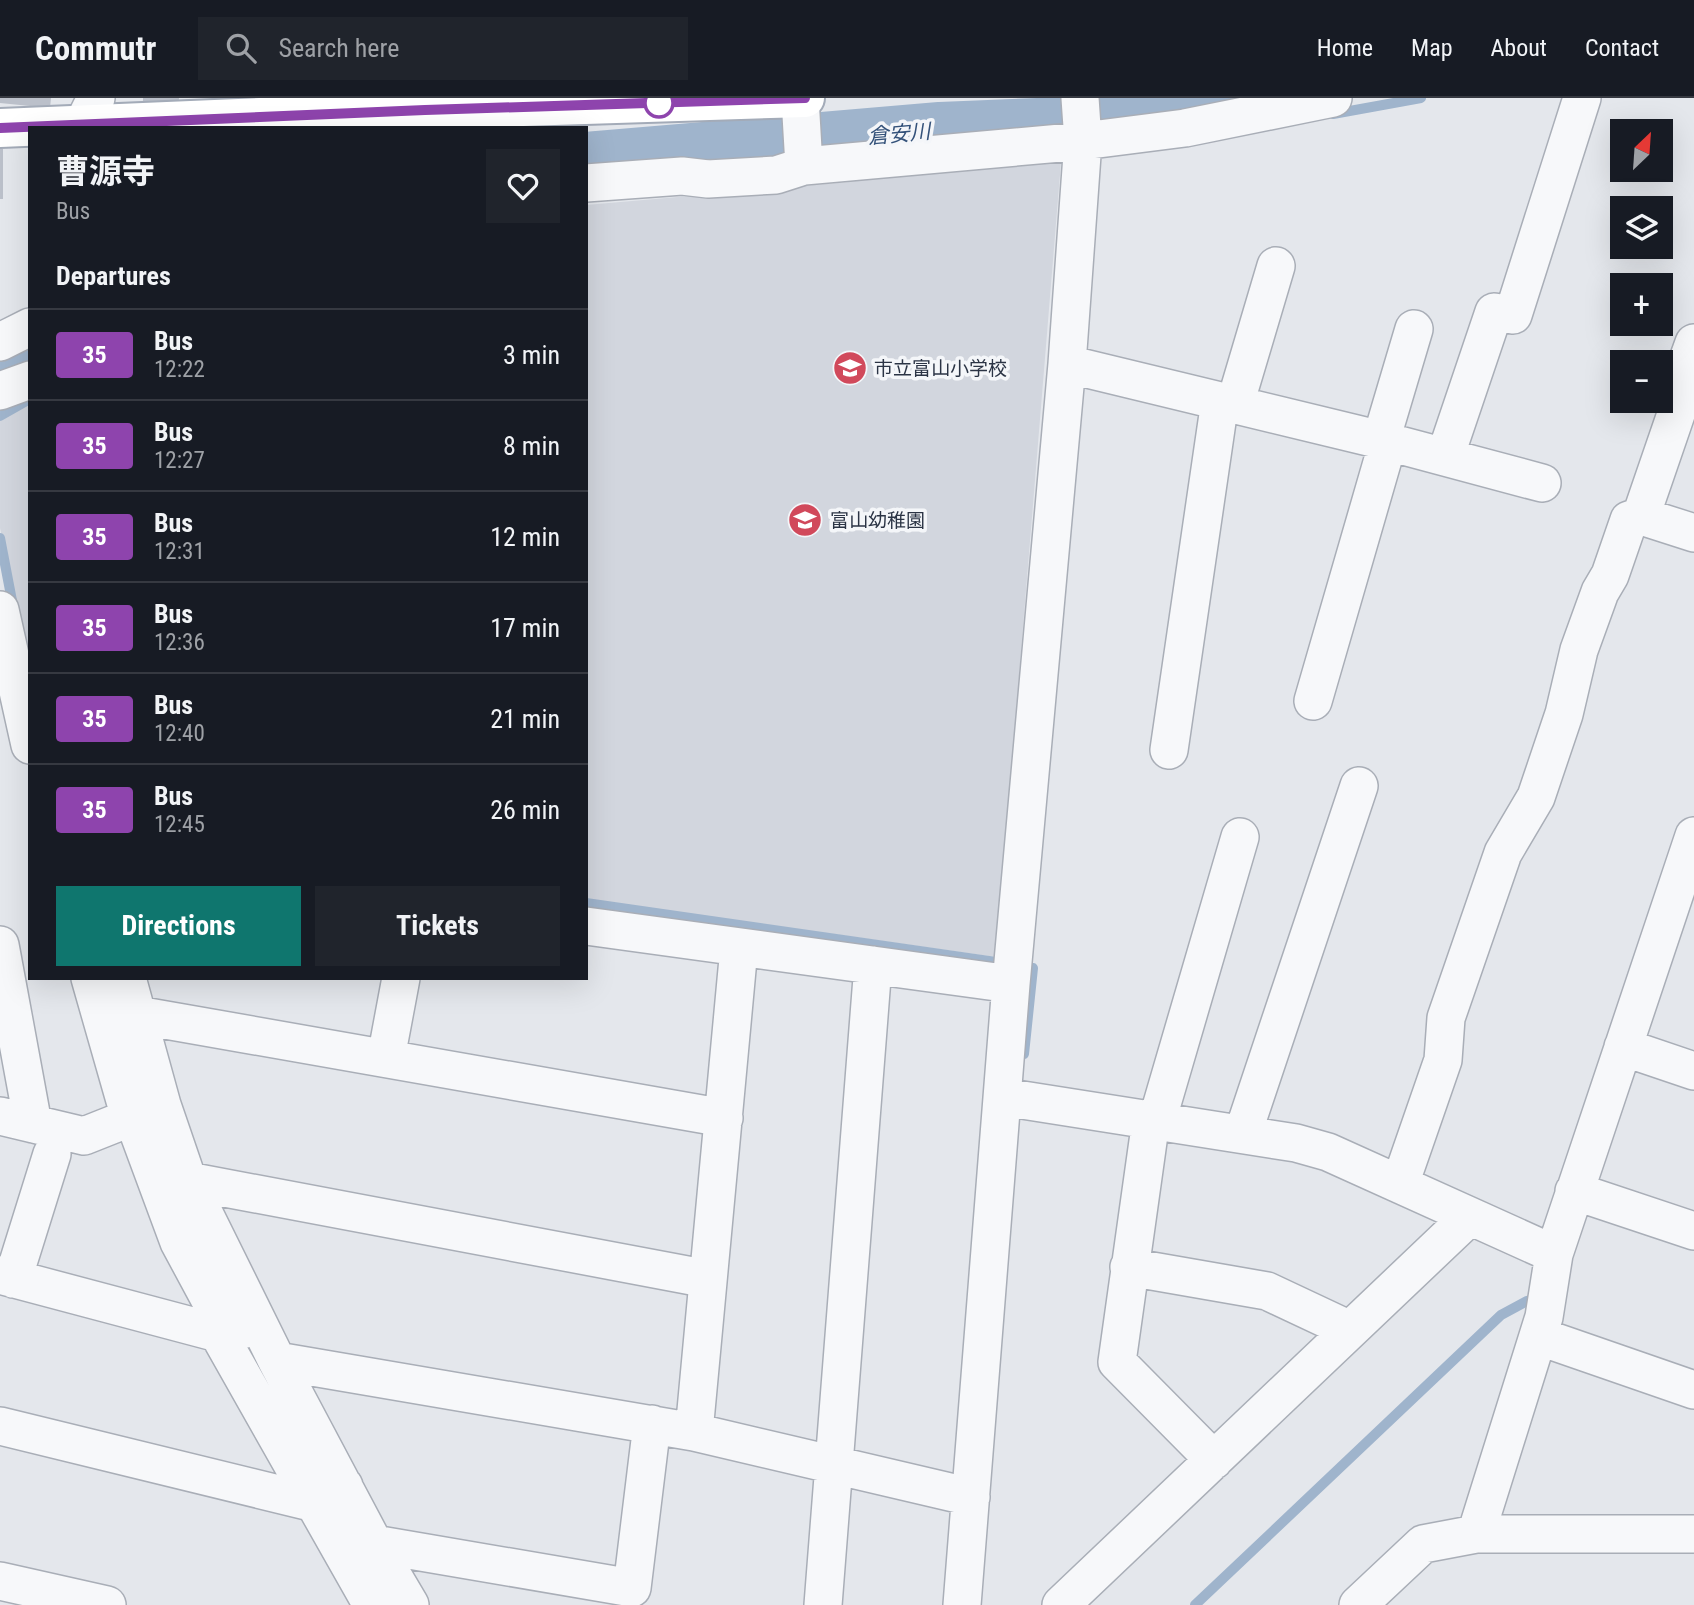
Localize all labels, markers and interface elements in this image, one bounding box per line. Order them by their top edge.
search box [198,17,688,80]
text: Commutr [35,29,156,68]
icon: search [222,29,260,67]
text: Search here [278,33,399,63]
text: Home [1317,34,1373,62]
text: Map [1411,34,1453,62]
text: About [1491,34,1547,62]
text: Contact [1585,34,1659,62]
unlabelled marker [644,88,674,118]
water label: 倉安川 [867,119,933,149]
north arrow [1610,119,1673,182]
map controls [1610,119,1673,413]
button: heart [486,149,560,223]
text: 曹源寺 [56,152,155,191]
button: layers [1610,196,1673,259]
text: Bus [56,198,90,225]
text: Departures [56,261,171,291]
button: + [1610,273,1673,336]
text: Bus [154,326,193,356]
text: 3 min [503,340,560,370]
text: 35 [82,341,107,369]
school or university icon: 市立富山小学校 [831,349,869,387]
button: − [1610,350,1673,413]
text: 12:22 [154,356,205,383]
place label: 市立富山小学校 [874,357,1007,380]
text: Bus [154,417,193,447]
text: 8 min [503,431,560,461]
text: 35 [82,432,107,460]
text: 12:27 [154,447,205,474]
school or university icon: 富山幼稚園 [786,501,824,539]
text: Bus [154,508,193,538]
place label: 富山幼稚園 [830,509,925,532]
text: 12 min [490,522,560,552]
text: 35 [82,523,107,551]
text: 12:31 [154,538,205,565]
text: Bus [154,599,193,629]
text: 17 min [490,613,560,643]
text: 35 [82,614,107,642]
text: 12:36 [154,629,205,656]
text: Bus [154,690,193,720]
text: 21 min [490,704,560,734]
text: 35 [82,705,107,733]
text: 12:40 [154,720,205,747]
text: Bus [154,781,193,811]
text: 26 min [490,795,560,825]
text: 35 [82,796,107,824]
text: 12:45 [154,811,205,838]
button: Directions [56,886,301,966]
button: Tickets [315,886,560,966]

